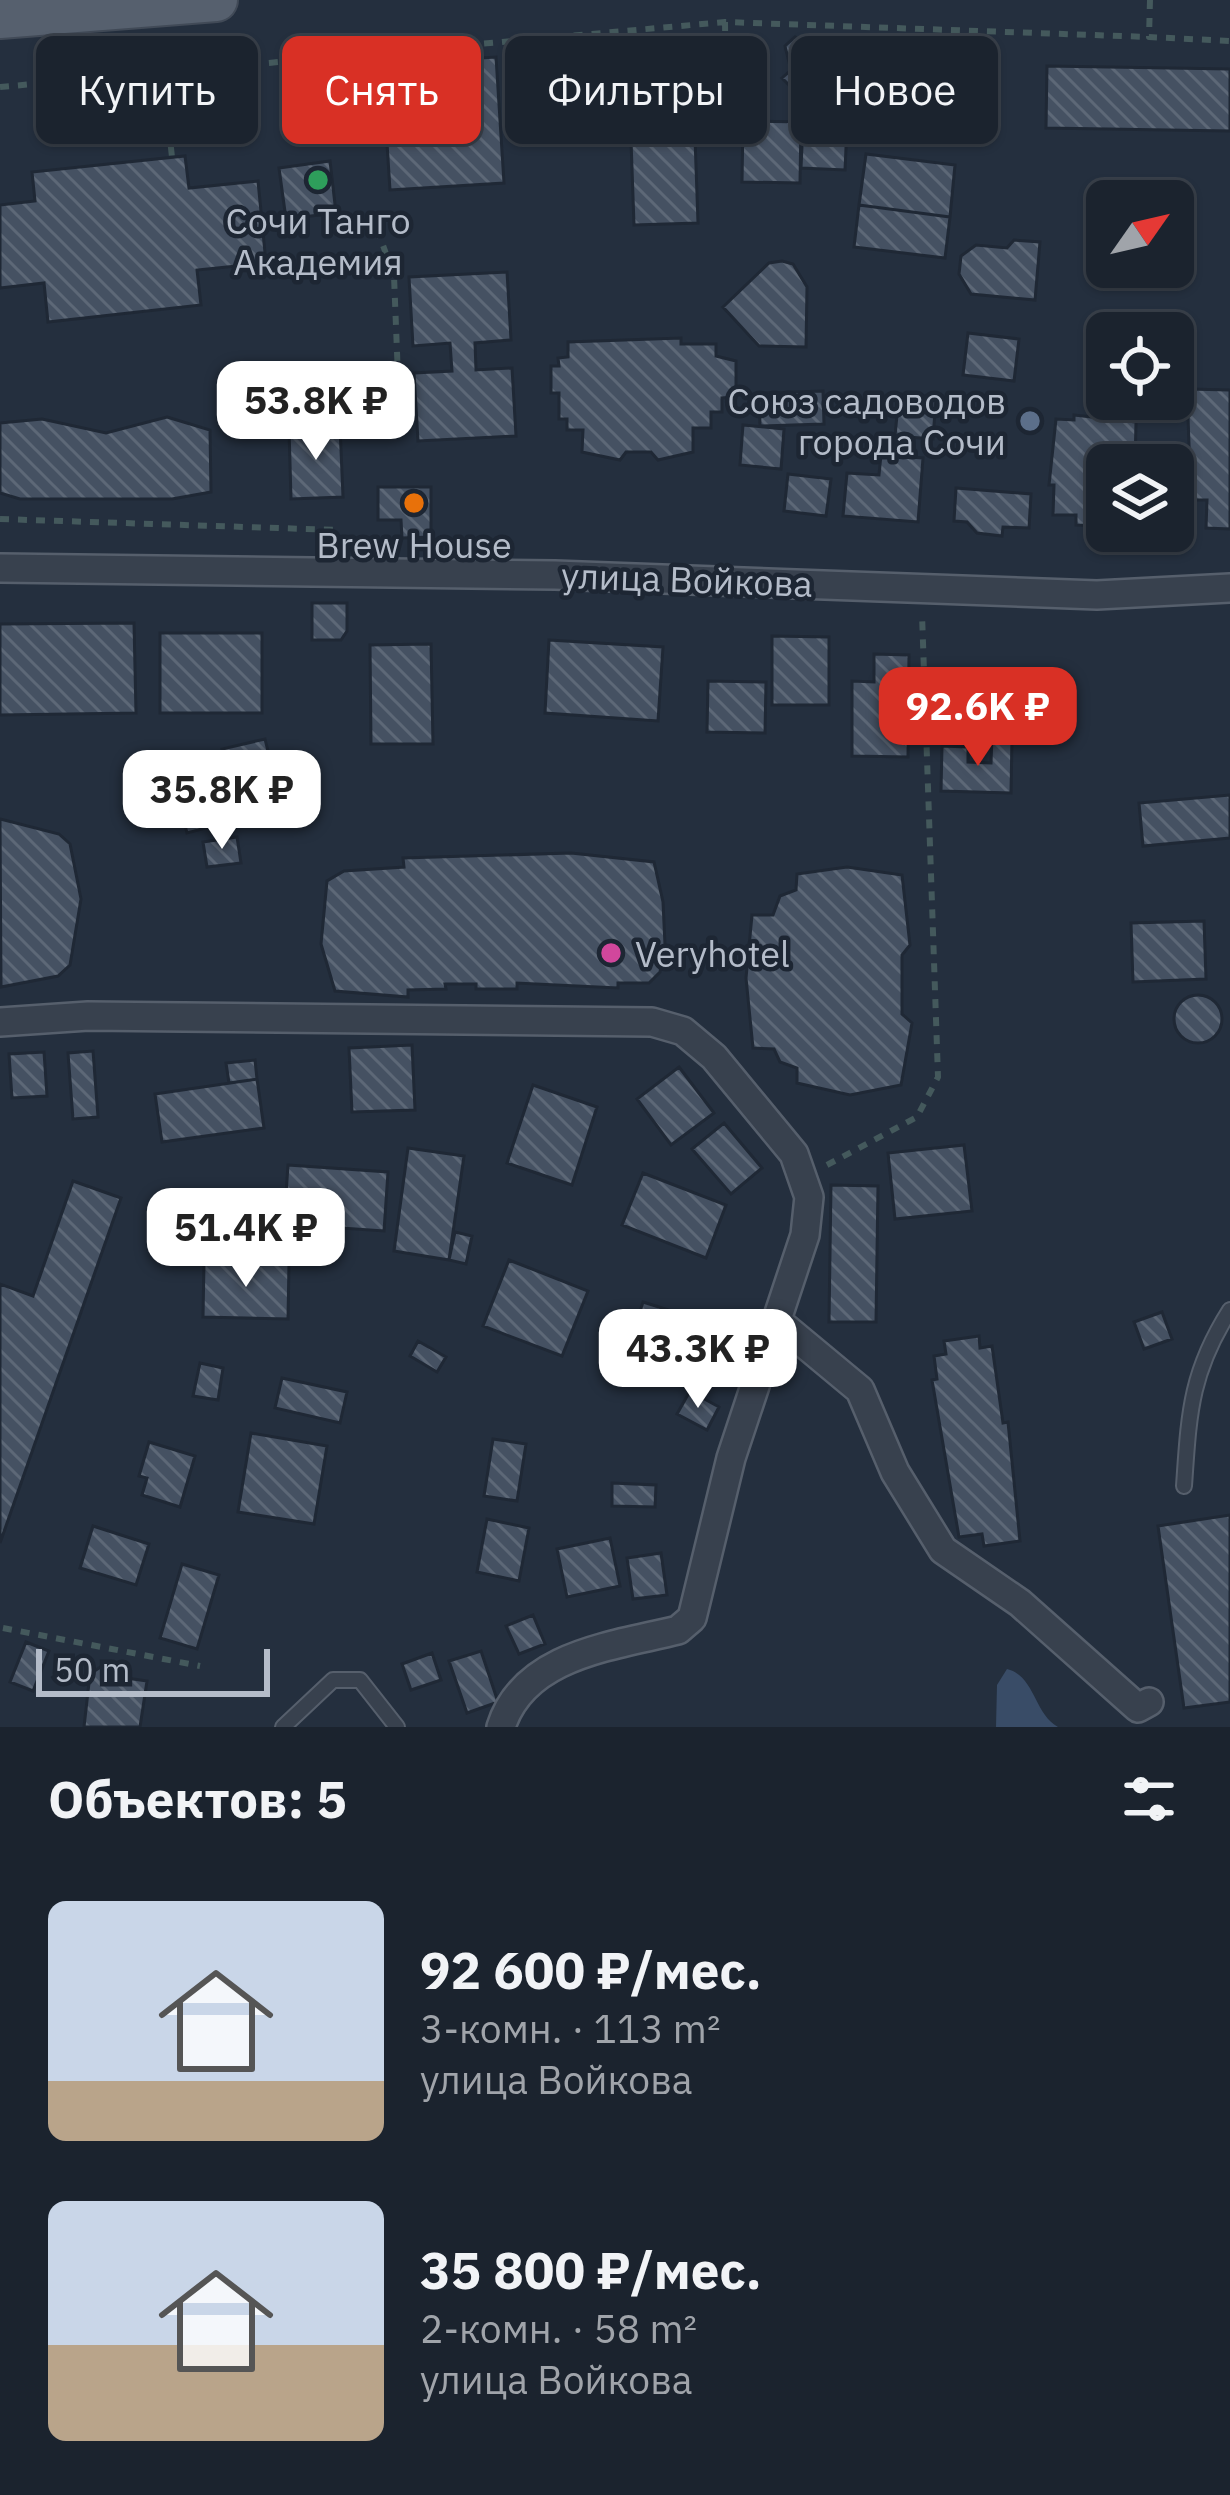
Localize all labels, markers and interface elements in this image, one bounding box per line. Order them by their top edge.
chip: Купить [36,36,258,144]
chip: Снять [282,36,481,144]
chip: Фильтры [505,36,767,144]
chip: Новое [791,36,998,144]
marker: Сочи Танго Академия [305,167,331,193]
north arrow [1086,180,1194,288]
map controls [1086,180,1194,552]
place label: Сочи Танго Академия [225,197,411,285]
button: locate [1086,312,1194,420]
pin: 53.8K ₽ [205,361,427,463]
text: 53.8K ₽ [244,374,388,425]
place label: Союз садоводов города Сочи [727,377,1006,465]
marker: Союз садоводов города Сочи [1017,408,1043,434]
button: layers [1086,444,1194,552]
marker: Brew House [401,490,427,516]
place label: Brew House [316,521,512,568]
street label: улица Войкова [560,551,814,607]
pin: 92.6K ₽ [867,667,1089,769]
text: 92.6K ₽ [906,680,1050,731]
pin: 35.8K ₽ [111,750,333,852]
text: 35.8K ₽ [150,763,294,814]
place label: Veryhotel [635,930,790,977]
marker: Veryhotel [598,940,624,966]
pin: 51.4K ₽ [135,1188,357,1290]
text: 51.4K ₽ [174,1201,318,1252]
pin: 43.3K ₽ [587,1309,809,1411]
text: 43.3K ₽ [626,1322,770,1373]
scale bar [36,1643,270,1696]
text: 50 m [54,1648,130,1691]
text: Объектов: 5 [48,1766,347,1832]
icon: filters [1116,1766,1182,1832]
text: 92 600 ₽/мес. [420,1937,762,2003]
icon: home [144,1949,288,2093]
text: 3-комн. · 113 m² [420,2003,720,2054]
text: улица Войкова [420,2054,693,2105]
text: 35 800 ₽/мес. [420,2237,762,2303]
icon: home [144,2249,288,2393]
text: 2-комн. · 58 m² [420,2303,697,2354]
text: улица Войкова [420,2354,693,2405]

